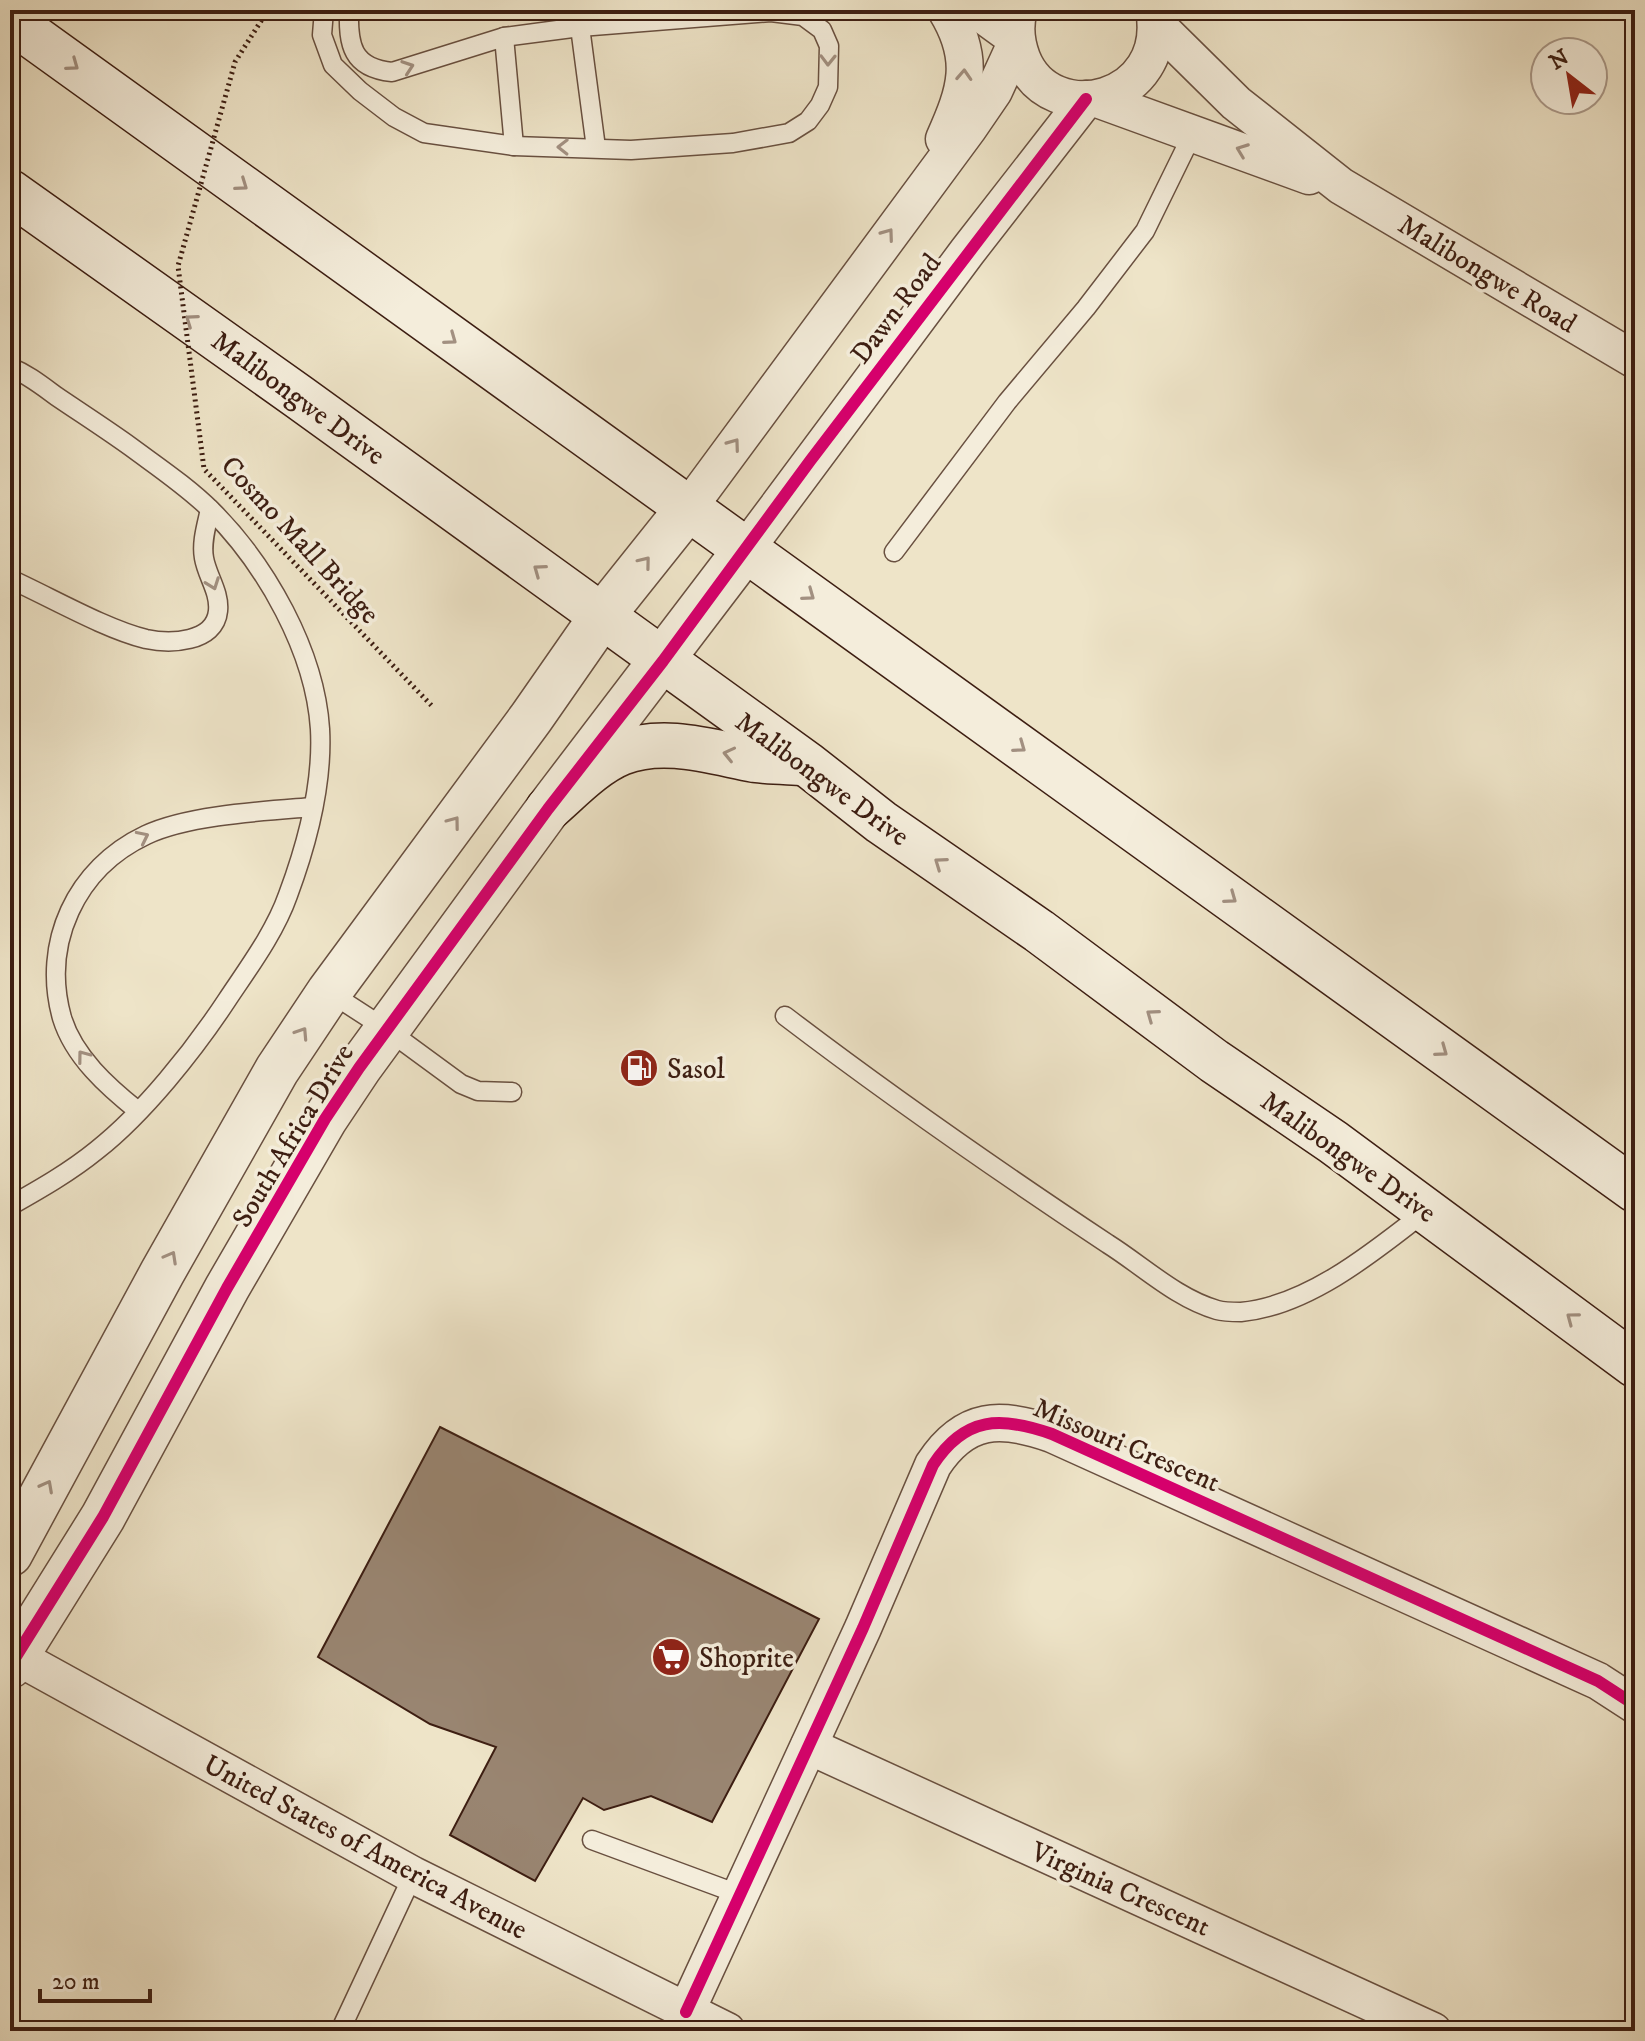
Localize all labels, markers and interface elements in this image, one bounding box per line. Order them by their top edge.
north arrow [1529,36,1609,116]
text: N [1545,44,1574,76]
one-way arrow [820,54,837,67]
one-way arrow [65,56,79,70]
one-way arrow [401,60,415,76]
one-way arrow [955,68,972,81]
one-way arrow [556,138,569,156]
one-way arrow [1236,144,1250,160]
one-way arrow [233,175,247,190]
street label: Malibongwe Road [1392,207,1583,341]
one-way arrow [879,229,893,243]
street label: Dawn Road [843,247,949,371]
one-way arrow [186,315,200,330]
street label: Malibongwe Drive [204,323,392,473]
one-way arrow [442,329,457,344]
one-way arrow [725,438,739,453]
street label: Cosmo Mall Bridge [213,449,387,631]
one-way arrow [635,557,650,571]
one-way arrow [533,566,547,580]
one-way arrow [203,577,220,591]
one-way arrow [800,585,815,600]
street label: Malibongwe Drive [728,704,916,854]
one-way arrow [1011,737,1026,752]
one-way arrow [723,746,737,763]
one-way arrow [445,816,459,831]
one-way arrow [135,831,150,847]
one-way arrow [935,858,949,873]
one-way arrow [1223,889,1237,903]
one-way arrow [1146,1010,1160,1024]
one-way arrow [292,1027,307,1041]
street label: South Africa Drive [225,1038,362,1234]
one-way arrow [1433,1041,1447,1056]
fuel station icon: Sasol [618,1047,660,1089]
one-way arrow [79,1050,93,1065]
place label: Sasol [667,1052,725,1087]
street label: Malibongwe Drive [1254,1084,1443,1231]
one-way arrow [161,1251,177,1266]
one-way arrow [1567,1314,1581,1328]
street label: Missouri Crescent [1028,1390,1225,1500]
one-way arrow [37,1480,53,1494]
supermarket icon: Shoprite [650,1636,692,1678]
place label: Shoprite [699,1641,794,1676]
street label: United States of America Avenue [197,1747,533,1948]
street label: Virginia Crescent [1024,1834,1216,1945]
scale bar [40,1953,150,2003]
text: 20 m [52,1967,100,1997]

